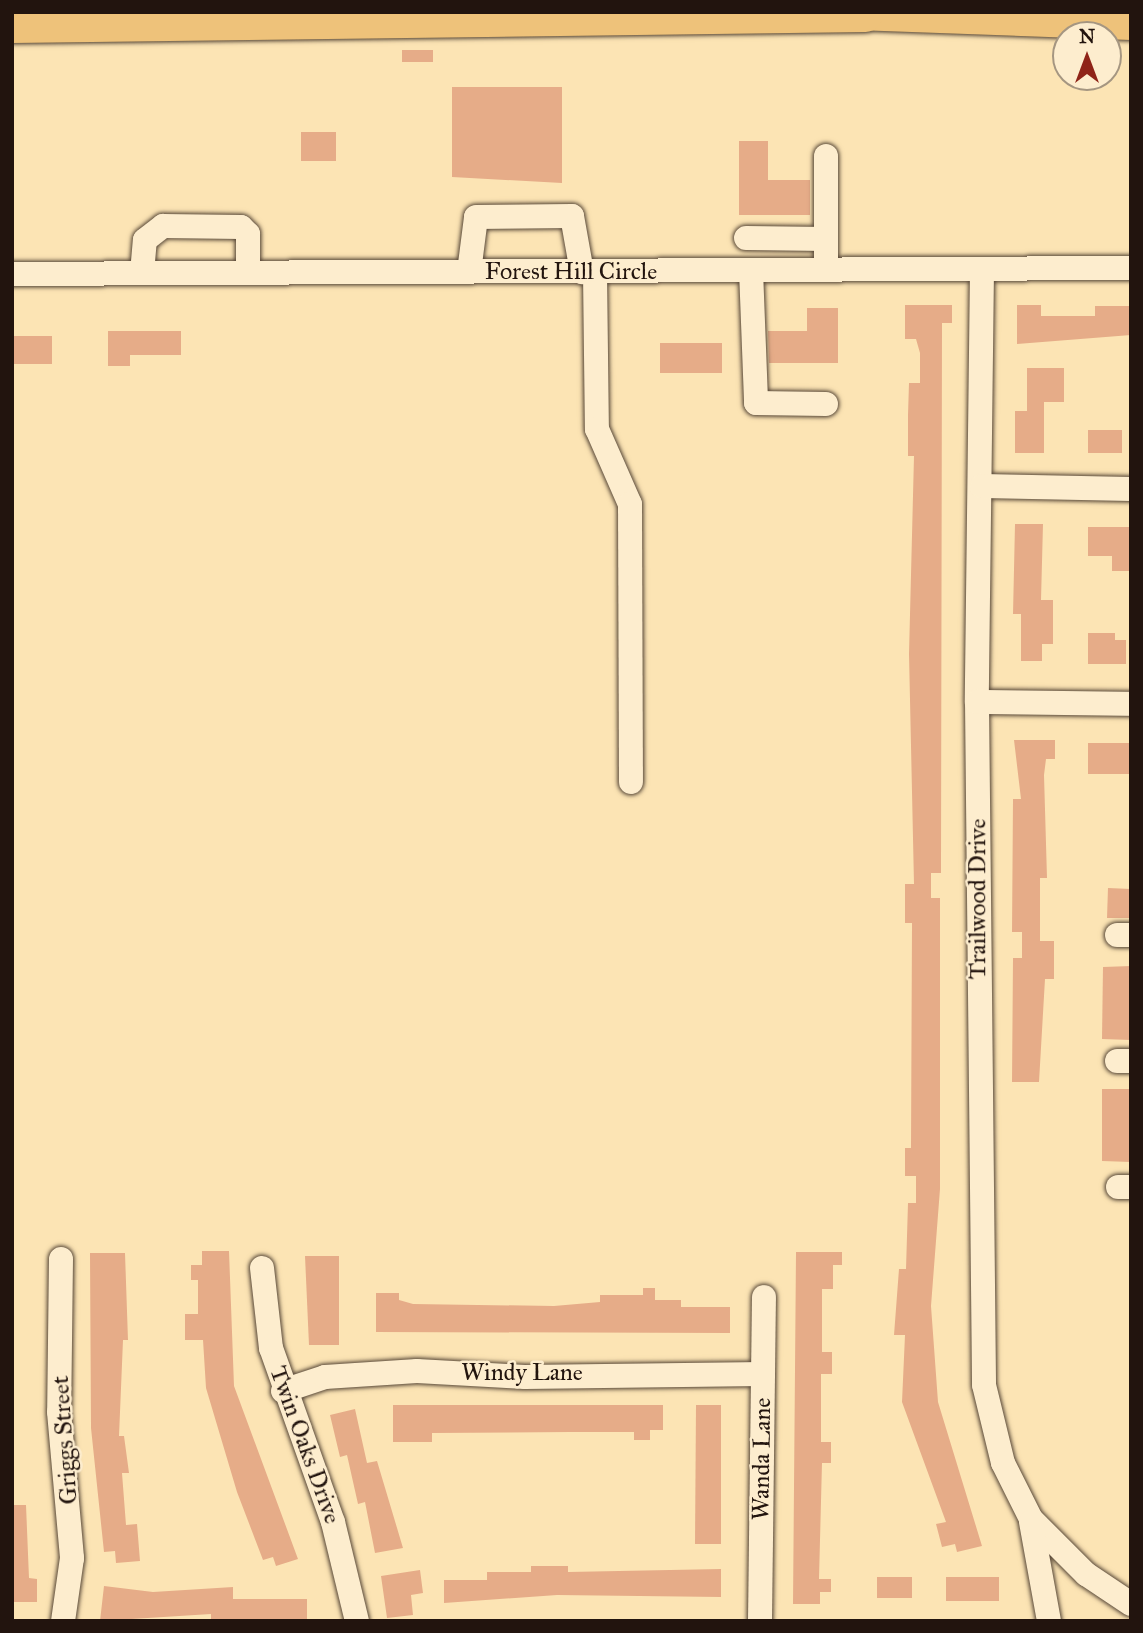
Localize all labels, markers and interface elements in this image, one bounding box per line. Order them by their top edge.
north arrow [1052,21,1122,91]
text: N [1079,25,1095,48]
street label: Forest Hill Circle [485,258,657,286]
street label: Trailwood Drive [964,819,992,979]
street label: Windy Lane [461,1359,583,1387]
street label: Twin Oaks Drive [263,1362,347,1528]
street label: Griggs Street [46,1375,84,1505]
street label: Wanda Lane [747,1397,777,1521]

